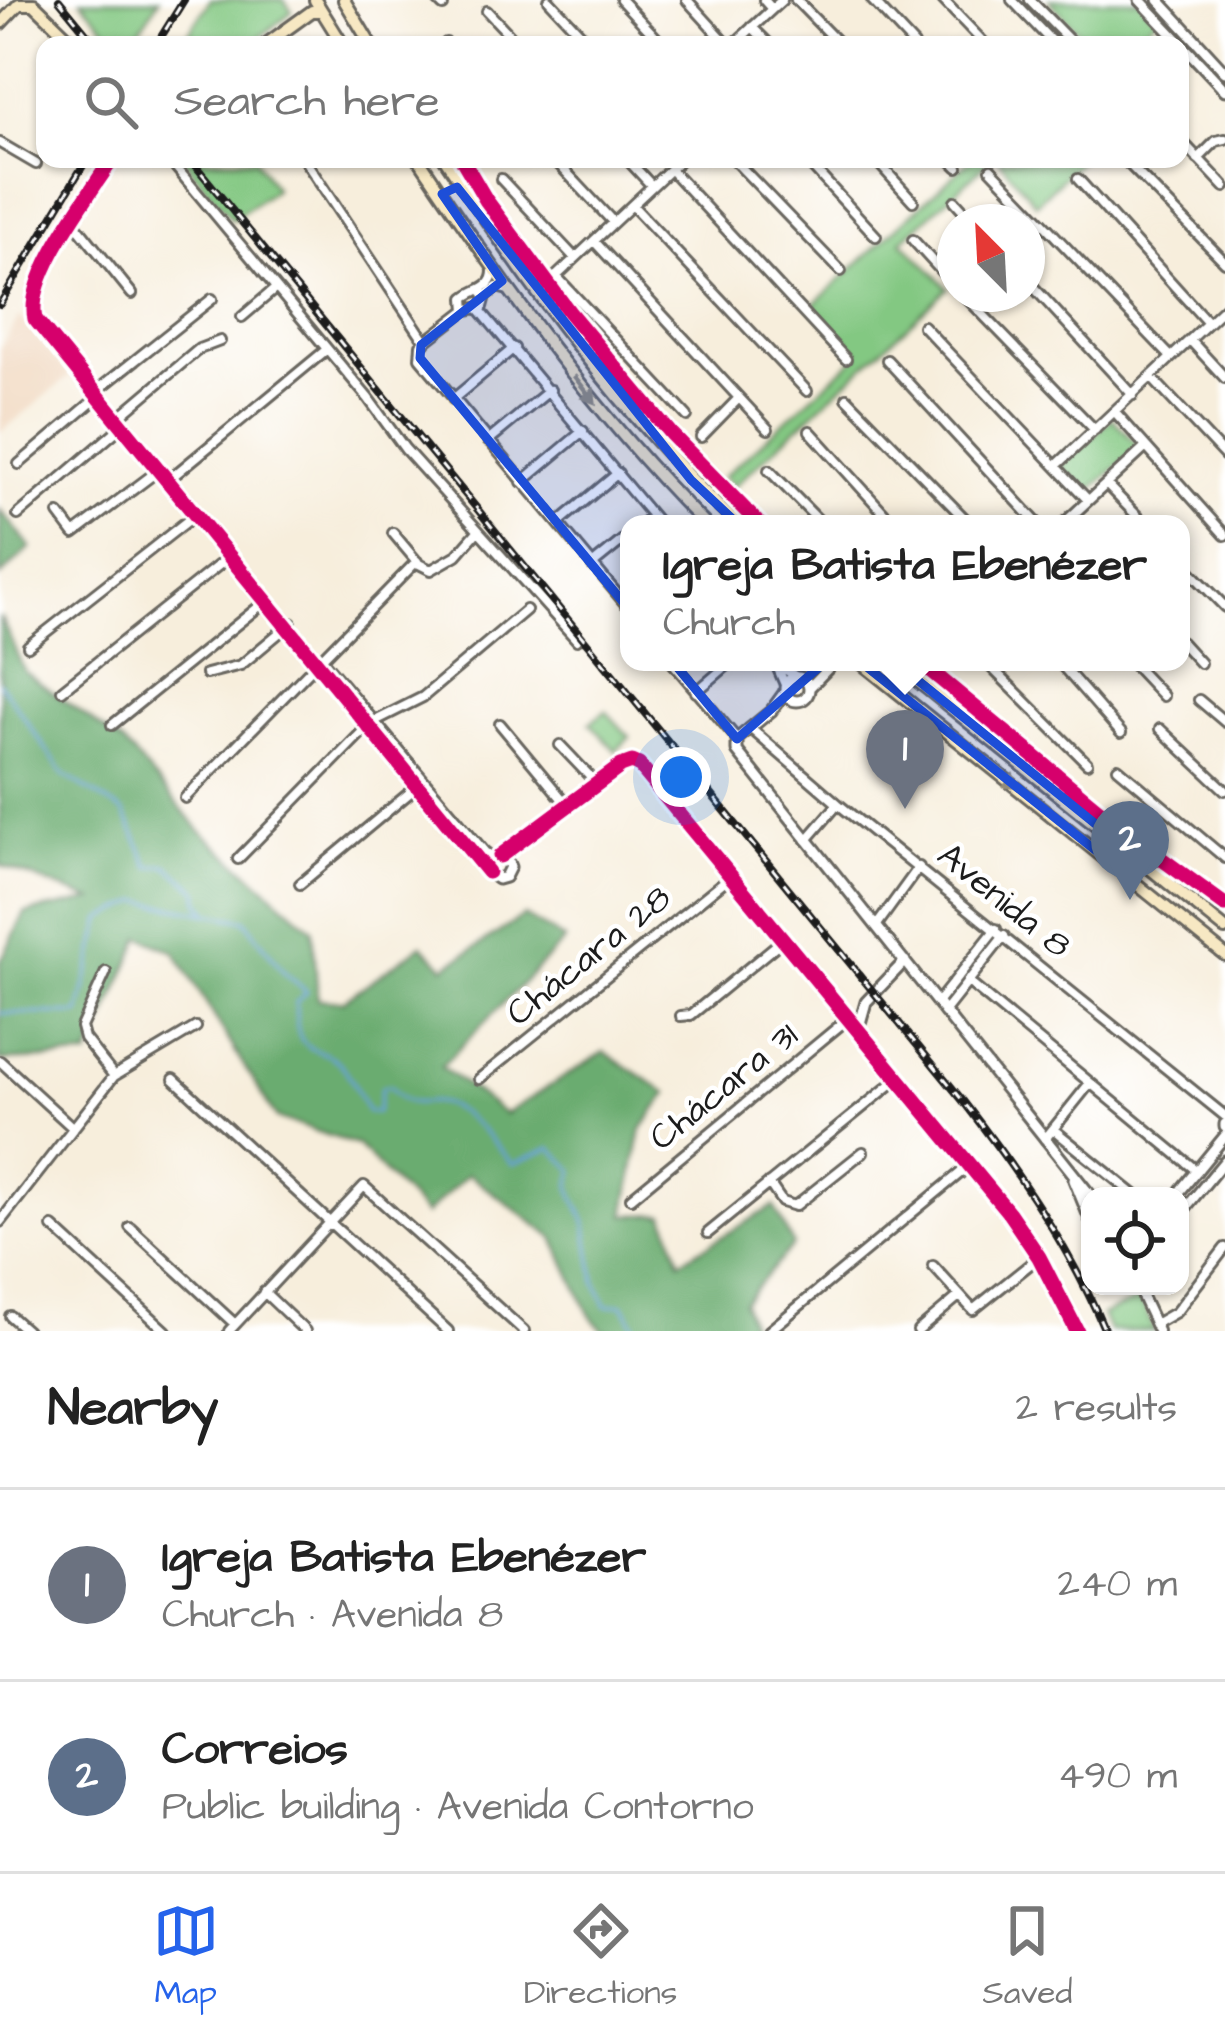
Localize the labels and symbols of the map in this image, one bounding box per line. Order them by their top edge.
north arrow [937,204,1045,312]
one-way arrow [572,375,597,406]
pin: 1 [866,710,944,809]
your location [651,747,711,807]
one-way arrow [989,766,1021,790]
pin: 2 [1091,801,1169,900]
street label: Avenida 8 [926,831,1082,971]
street label: Chácara 28 [496,873,682,1039]
street label: Chácara 31 [639,1011,809,1163]

